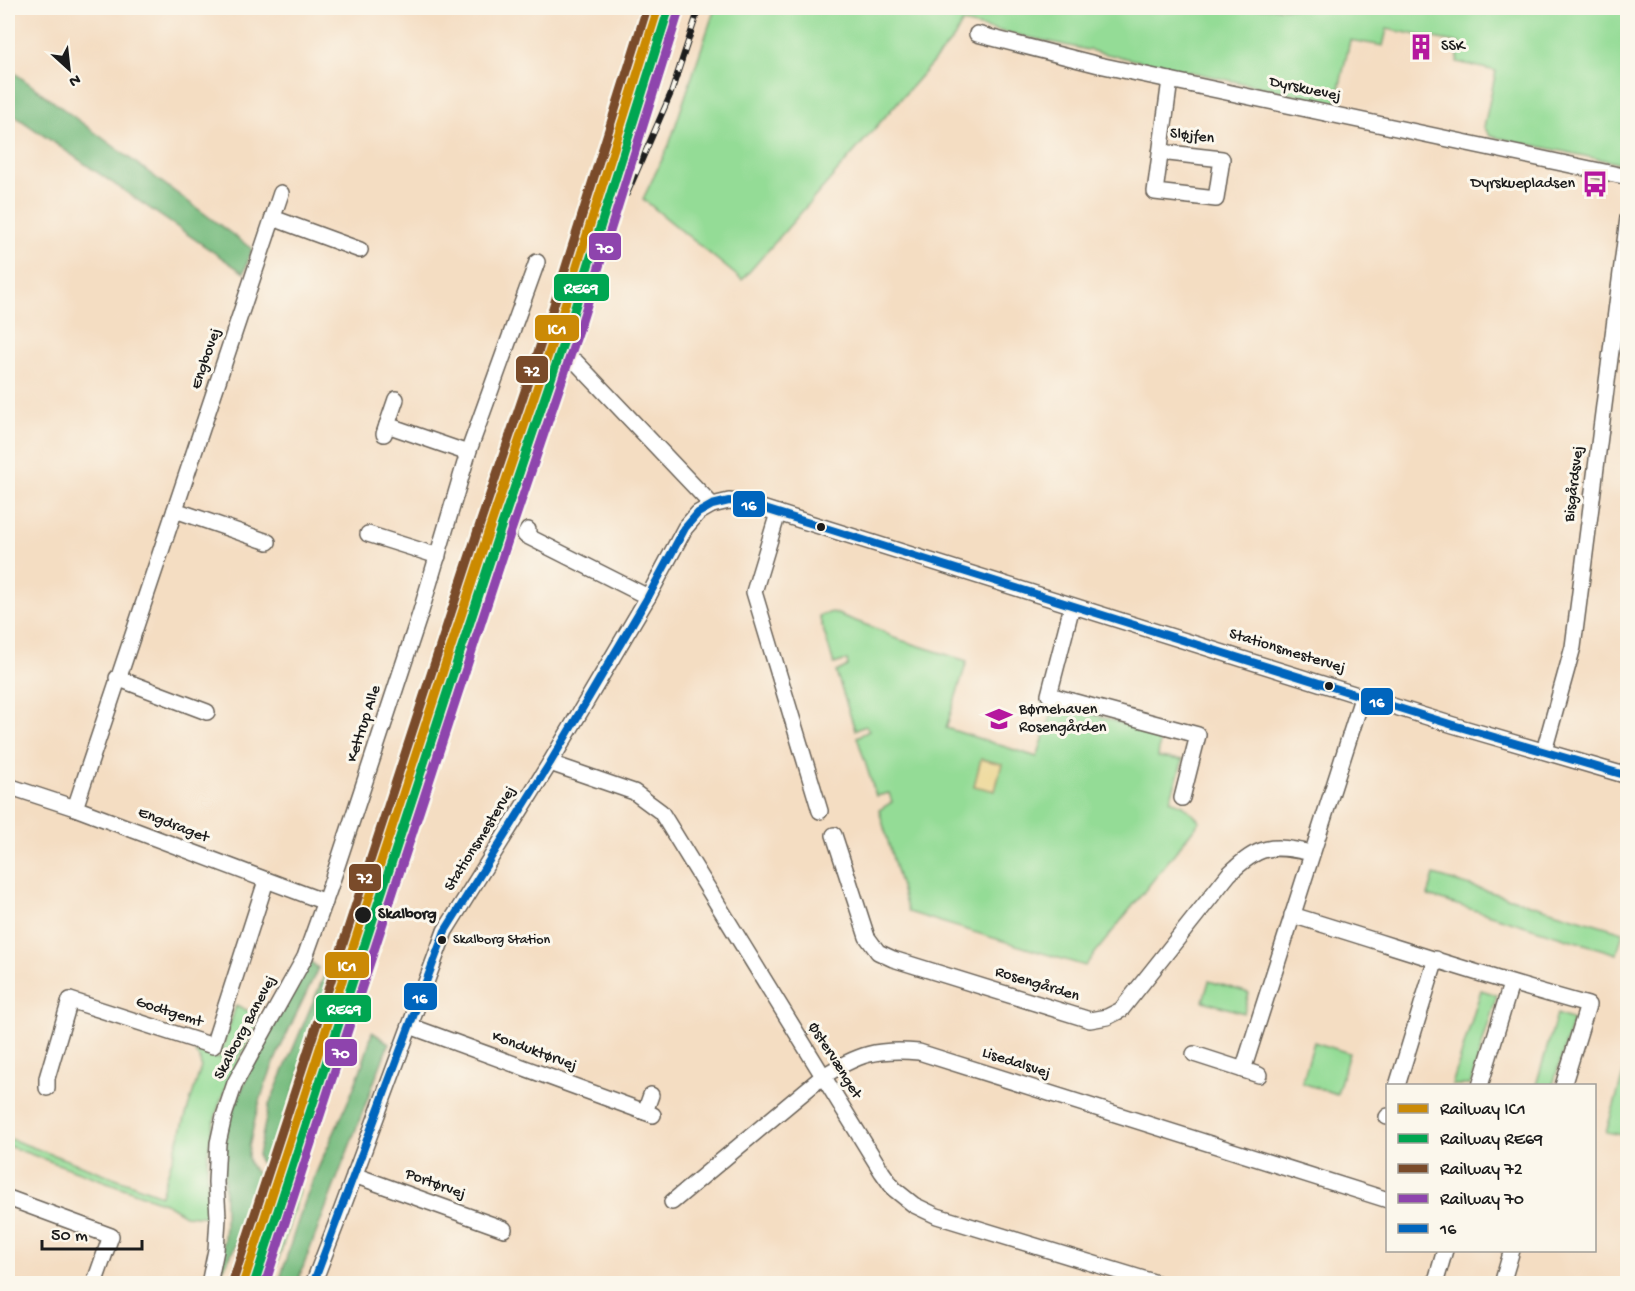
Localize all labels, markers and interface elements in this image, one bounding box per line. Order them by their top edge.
building icon: SSK [1406,32,1436,62]
place label: SSK [1441,38,1467,57]
north arrow [39,39,99,99]
text: N [65,68,83,90]
street label: Dyrskuevej [1266,73,1343,107]
street label: Sløjfen [1169,125,1216,149]
bus stop icon: Dyrskuepladsen [1580,169,1610,199]
place label: Dyrskuepladsen [1470,175,1575,194]
line badge: 70 [588,232,622,261]
text: 70 [595,241,614,260]
line badge: RE69 [553,273,610,302]
text: RE69 [563,281,598,300]
line badge: IC1 [534,314,580,342]
text: IC1 [548,322,566,341]
street label: Engbovej [188,326,226,392]
line badge: 72 [515,355,549,384]
text: 72 [523,364,540,383]
street label: Bisgårdsvej [1561,445,1589,524]
line badge: 16 [732,490,766,518]
text: 16 [741,498,757,517]
unlabelled marker [815,521,827,533]
street label: Stationsmestervej [1227,625,1347,679]
unlabelled marker [1323,680,1335,692]
street label: Kettrup Alle [344,682,387,765]
line badge: 16 [1360,687,1394,716]
text: 16 [1369,695,1385,714]
place label: Børnehaven Rosengården [1018,701,1107,738]
school or university icon: Børnehaven Rosengården [984,704,1014,734]
street label: Stationsmestervej [441,783,521,895]
street label: Engdraget [135,804,213,849]
line badge: 72 [348,863,382,892]
text: 72 [356,871,373,890]
marker: Skalborg [353,905,373,925]
place label: Skalborg [378,906,436,925]
place label: Skalborg Station [453,932,550,949]
marker: Skalborg Station [436,934,448,946]
line badge: IC1 [324,951,370,979]
text: IC1 [338,959,356,978]
street label: Rosengården [992,963,1082,1007]
street label: Skalborg Banevej [211,973,281,1083]
line badge: 16 [403,982,438,1011]
text: 16 [412,991,428,1010]
street label: Godtgemt [133,993,206,1033]
line badge: RE69 [315,994,372,1023]
text: RE69 [326,1002,361,1021]
street label: Østervænget [803,1019,866,1104]
street label: Konduktørvej [489,1028,579,1076]
line badge: 70 [324,1038,358,1067]
street label: Lisedalsvej [979,1044,1053,1084]
text: 70 [331,1046,350,1065]
legend [1386,1084,1596,1252]
text: Railway IC1 [1440,1100,1526,1121]
text: Railway RE69 [1440,1130,1543,1151]
text: Railway 72 [1440,1160,1523,1181]
street label: Portørvej [401,1165,468,1205]
text: Railway 70 [1440,1190,1524,1211]
scale bar [42,1213,142,1251]
text: 16 [1439,1220,1457,1241]
text: 50 m [51,1226,88,1247]

